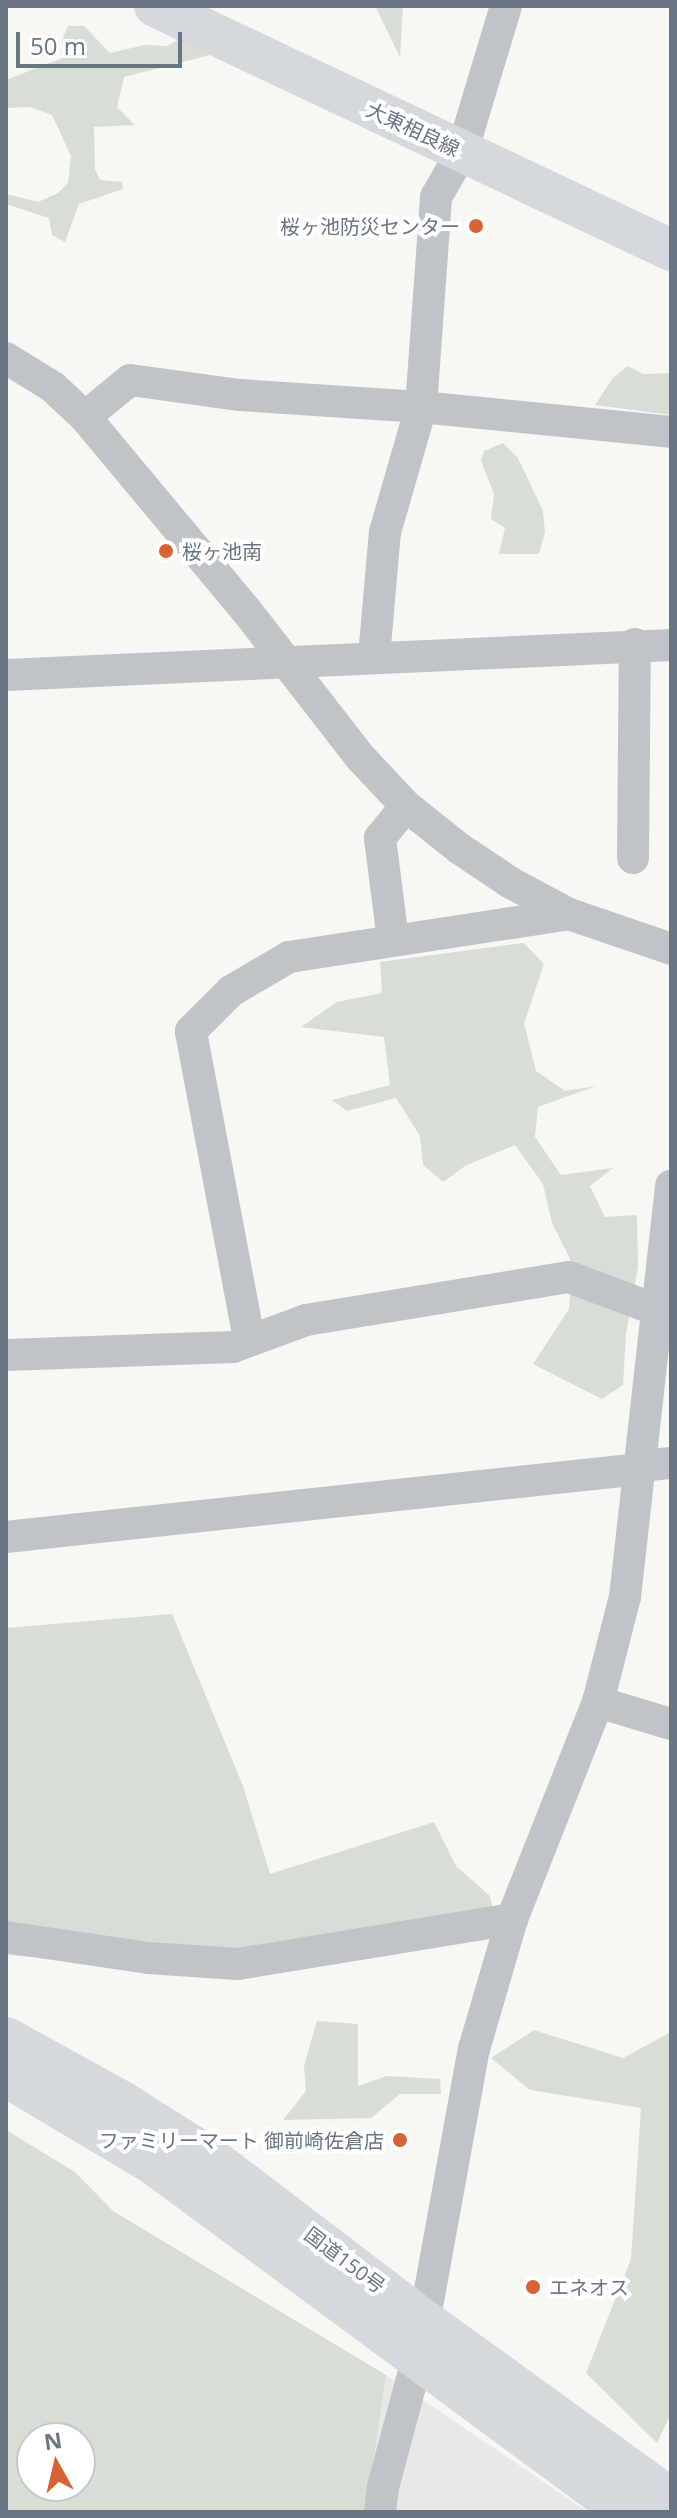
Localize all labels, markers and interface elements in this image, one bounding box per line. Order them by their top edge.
scale bar [20,16,186,66]
text: 50 m [30,29,86,62]
street label: 大東相良線 [363,97,463,161]
place label: 桜ヶ池防災センター [280,214,460,238]
marker: 桜ヶ池防災センター [467,217,485,235]
place label: 桜ヶ池南 [182,539,262,563]
marker: 桜ヶ池南 [157,542,175,560]
place label: ファミリーマート 御前崎佐倉店 [99,2128,384,2152]
marker: ファミリーマート 御前崎佐倉店 [391,2131,409,2149]
street label: 国道150号 [300,2222,390,2298]
place label: エネオス [549,2275,629,2299]
marker: エネオス [524,2278,542,2296]
north arrow [16,2422,96,2502]
text: N [42,2424,64,2456]

